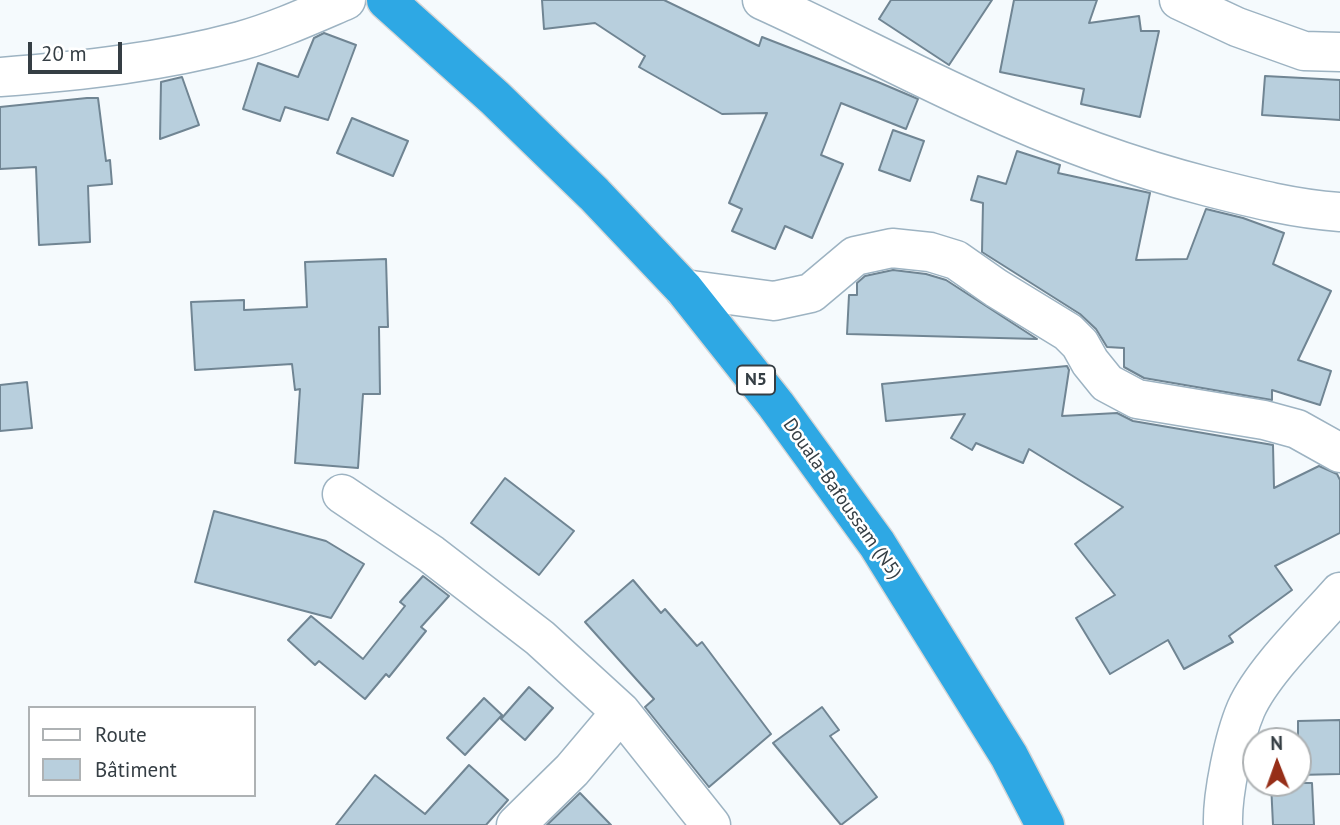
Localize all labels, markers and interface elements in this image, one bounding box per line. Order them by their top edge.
scale bar [32,28,126,72]
text: 20 m [41,40,87,67]
road number: N5 [737,366,775,394]
street label: Douala-Bafoussam (N5) [778,414,906,584]
legend [28,706,256,797]
text: Route [95,721,147,748]
north arrow [1242,727,1312,797]
text: N [1270,731,1283,755]
text: Bâtiment [95,756,177,783]

